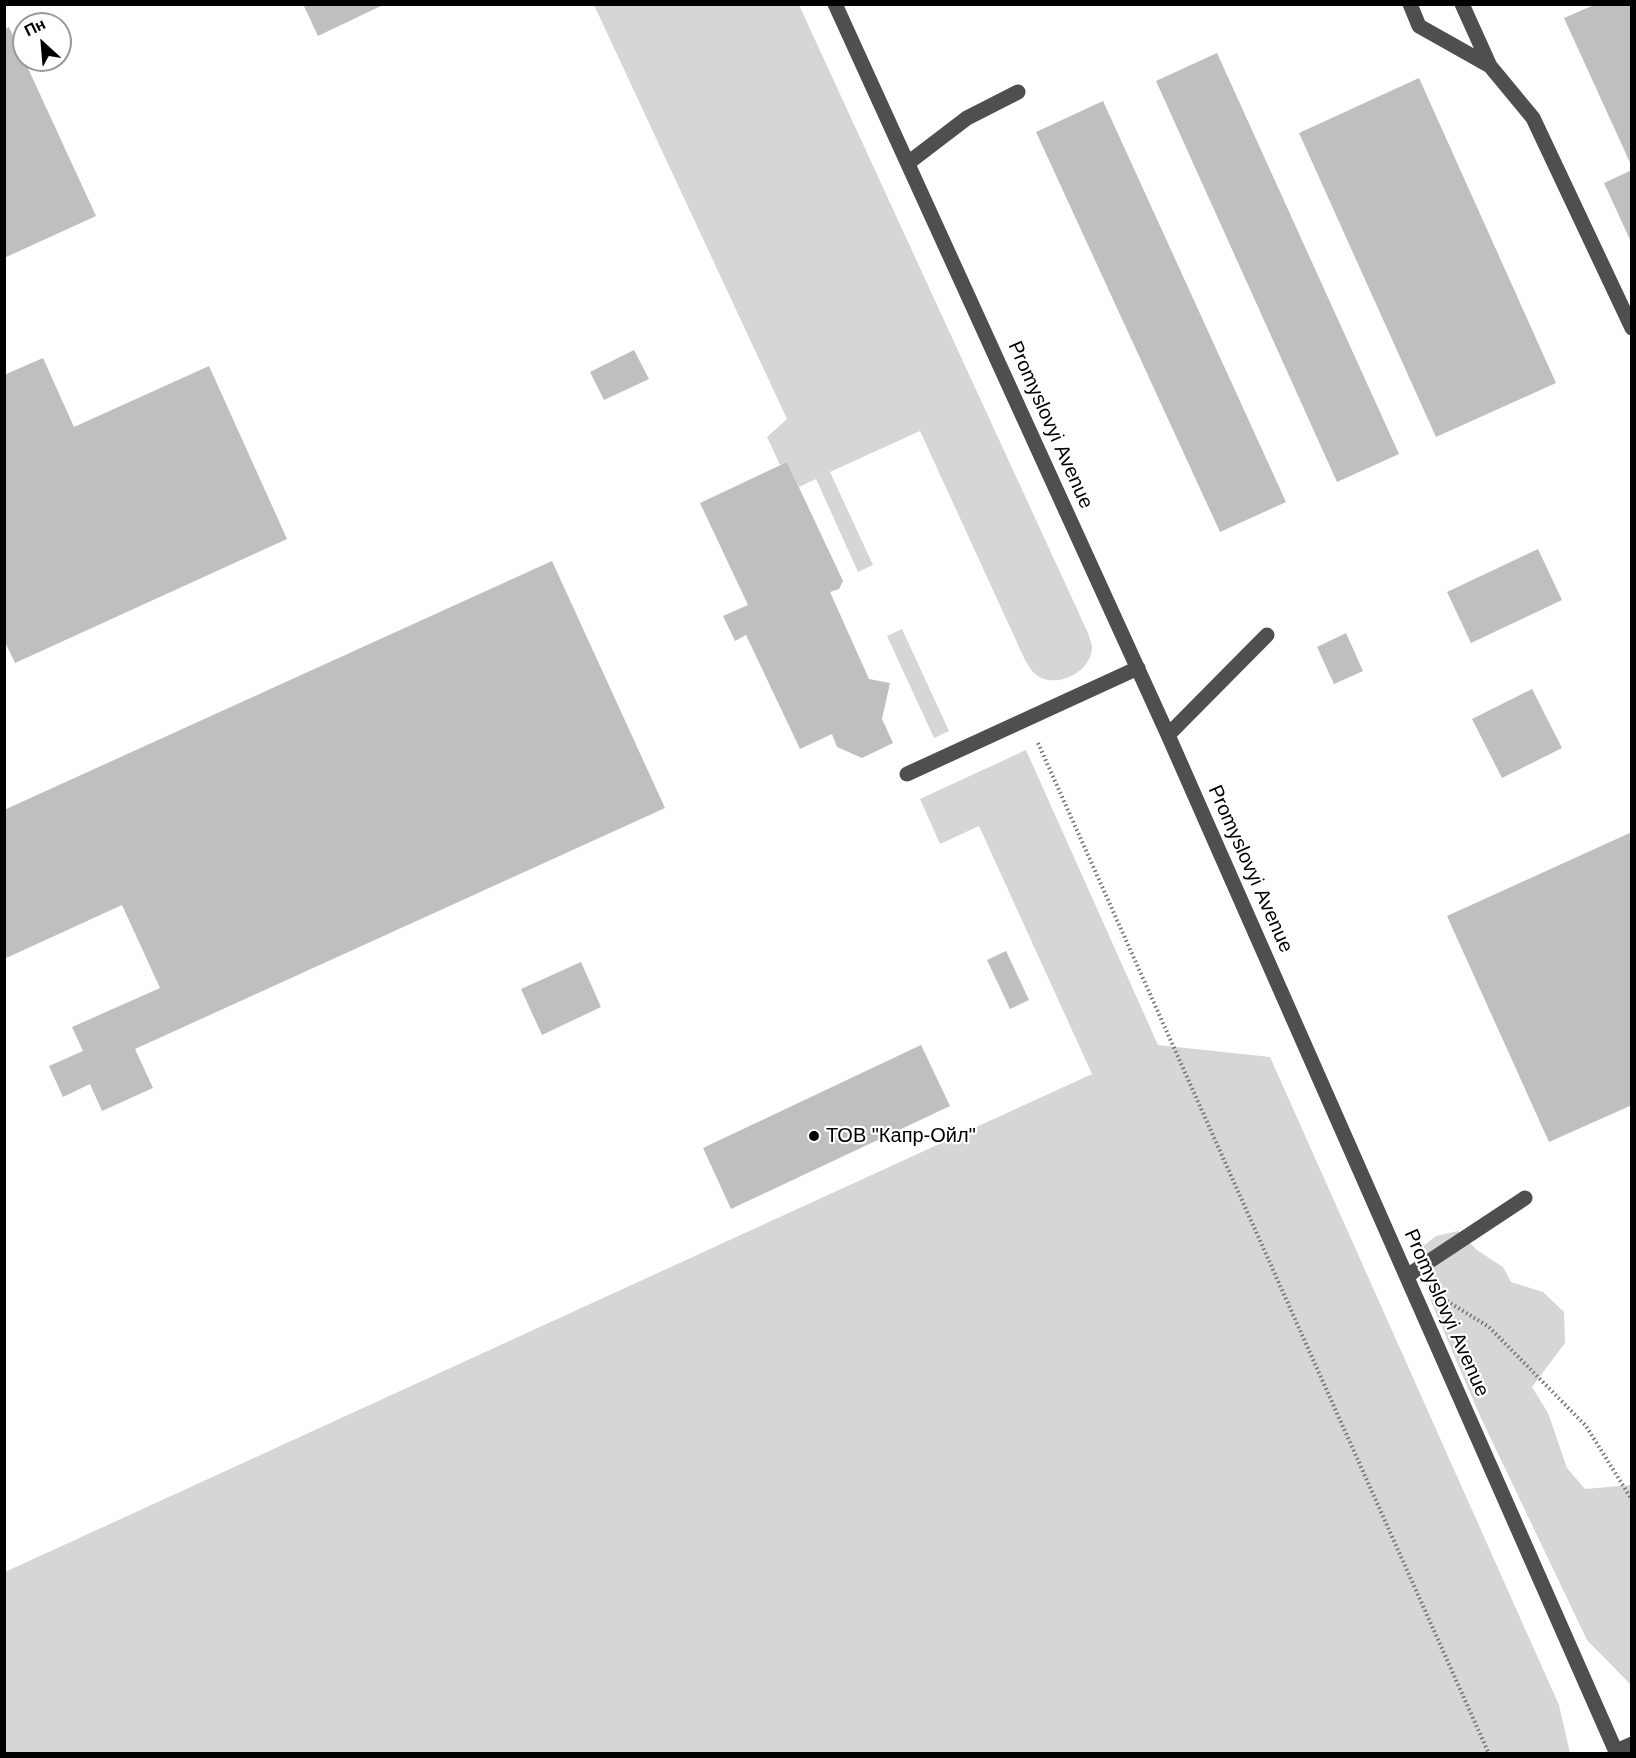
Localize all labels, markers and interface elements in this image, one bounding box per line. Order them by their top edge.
north arrow [12,12,72,72]
text: Пн [22,15,48,39]
street label: Promyslovyi Avenue [1002,338,1098,512]
street label: Promyslovyi Avenue [1202,782,1298,956]
place label: ТОВ "Капр-Ойл" [826,1124,976,1148]
marker: ТОВ "Капр-Ойл" [807,1129,821,1143]
street label: Promyslovyi Avenue [1398,1226,1494,1400]

